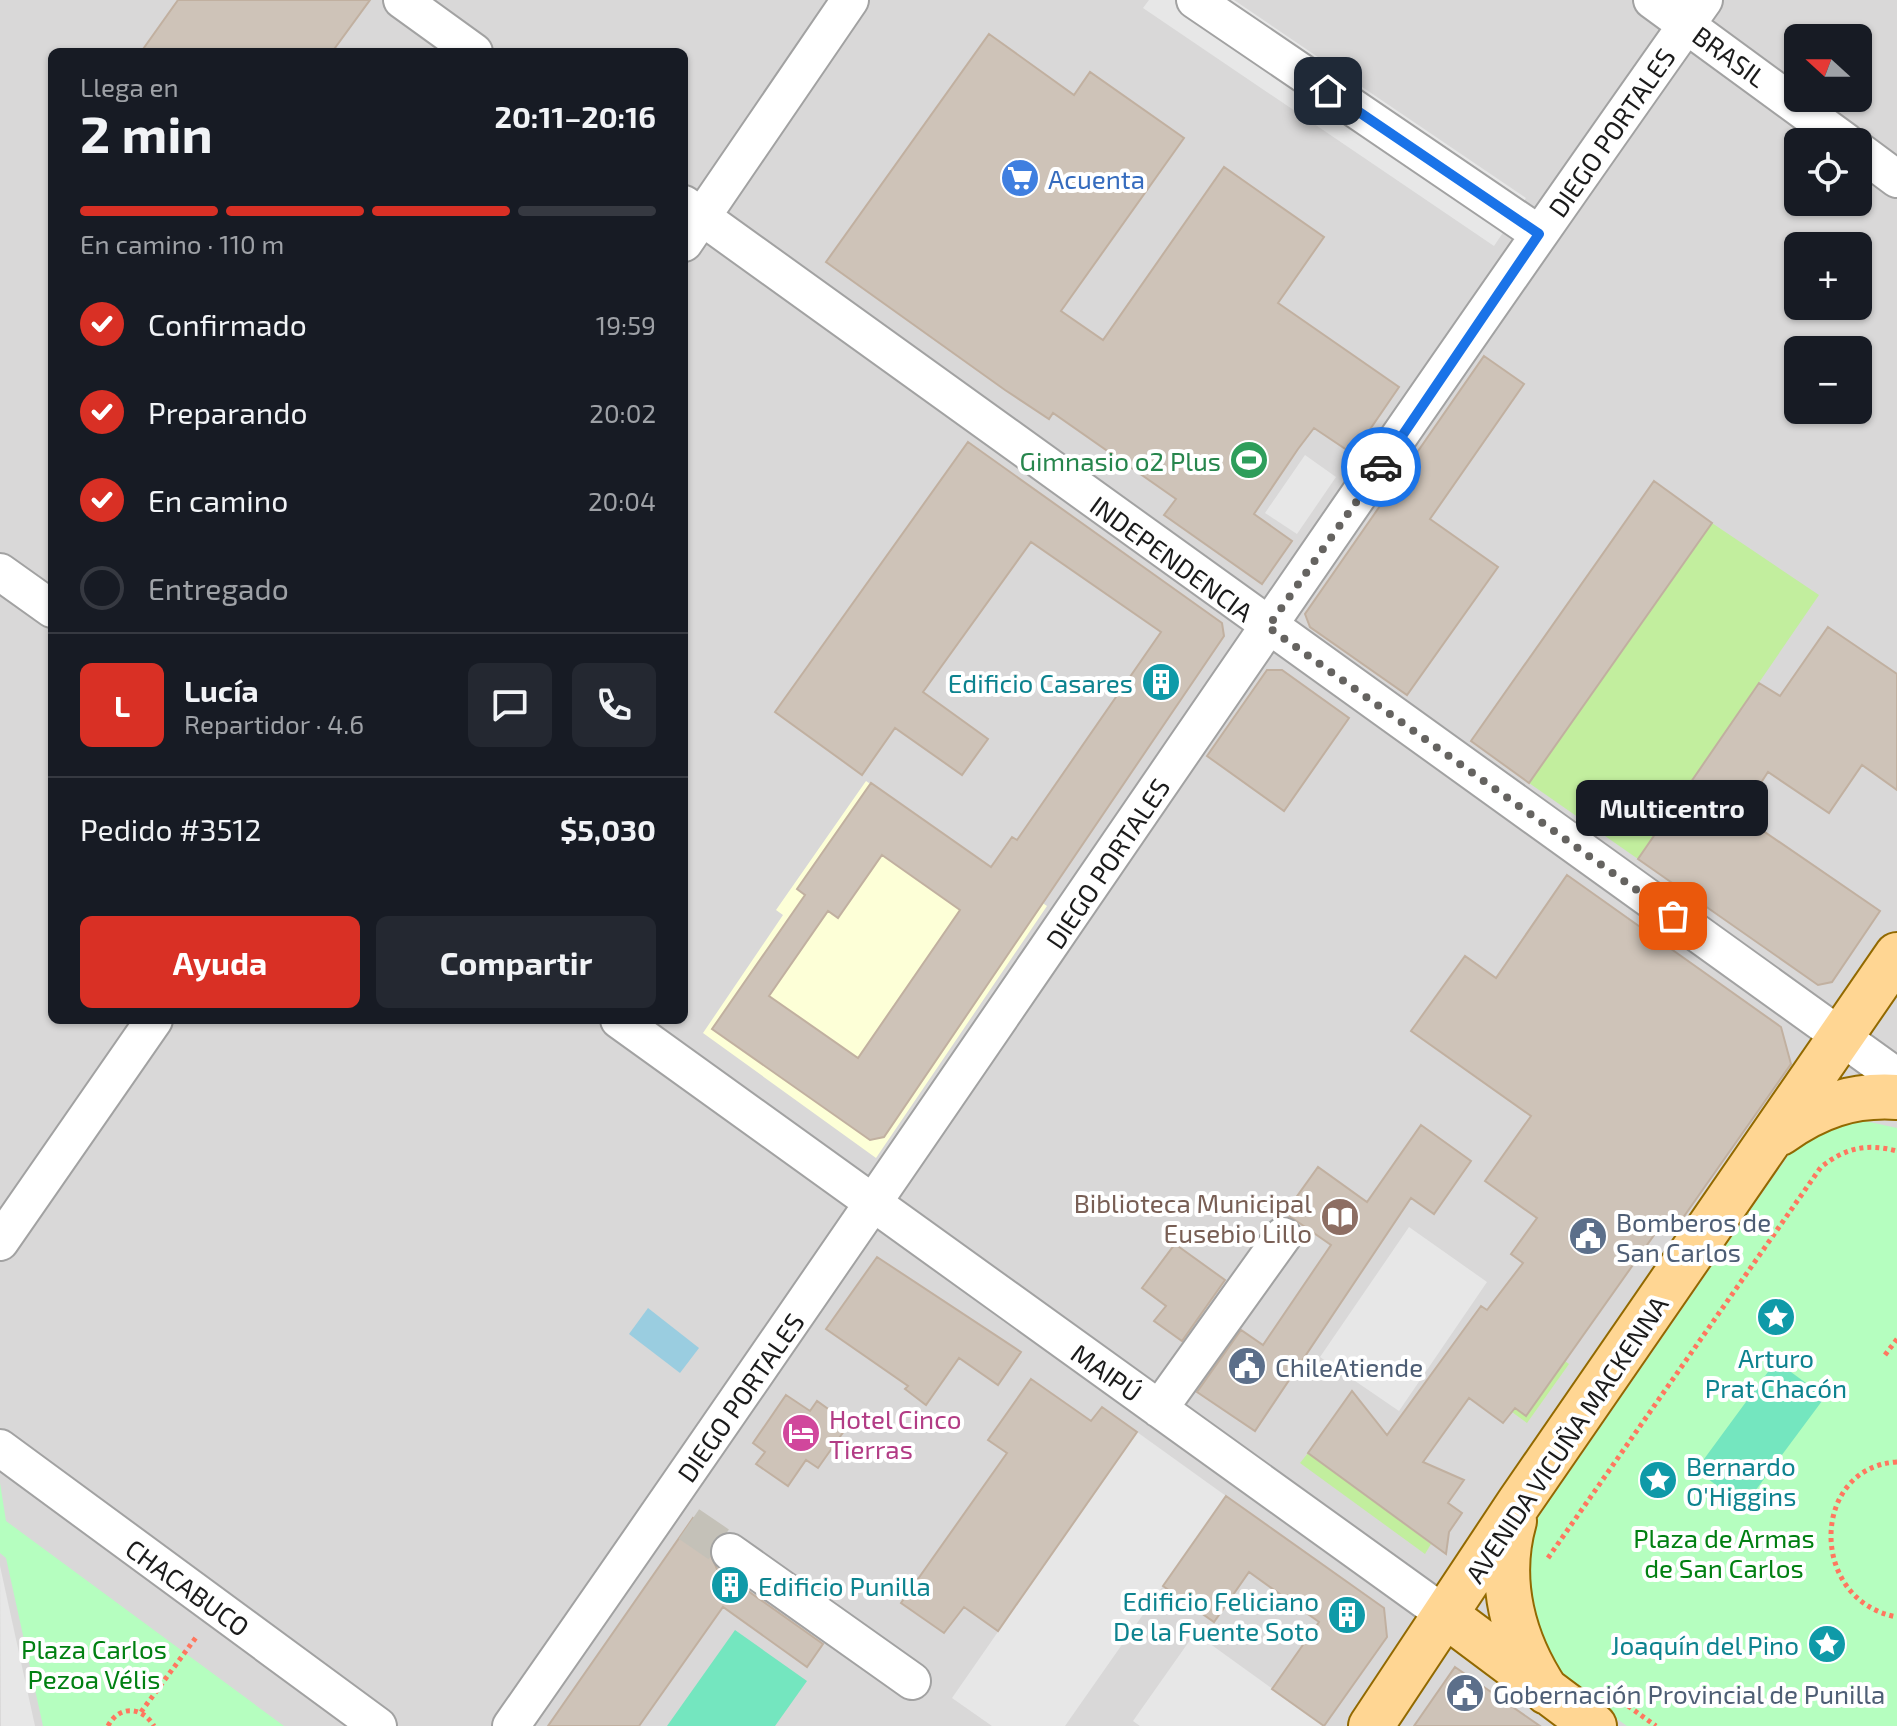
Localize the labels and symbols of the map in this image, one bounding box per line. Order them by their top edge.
street label: BRASIL [1687,19,1773,93]
north arrow [1784,24,1872,112]
street label: DIEGO PORTALES [1541,42,1681,222]
pin [1294,57,1362,125]
supermarket icon: Acuenta [999,157,1041,199]
place label: Acuenta [1048,163,1145,194]
courier [1341,427,1421,507]
sports icon: Gimnasio o2 Plus [1228,439,1270,481]
place label: Gimnasio o2 Plus [1020,445,1221,476]
street label: INDEPENDENCIA [1085,489,1259,627]
building icon: Edificio Casares [1140,661,1182,703]
place label: Edificio Casares [948,667,1133,698]
street label: DIEGO PORTALES [1039,772,1175,954]
callout: Multicentro [1577,780,1769,836]
pin [1639,882,1707,950]
place label: Biblioteca Municipal Eusebio Lillo [1074,1187,1312,1248]
library icon: Biblioteca Municipal Eusebio Lillo [1319,1196,1361,1238]
place label: Bomberos de San Carlos [1616,1206,1771,1267]
public building icon: Bomberos de San Carlos [1567,1215,1609,1257]
street label: AVENIDA VICUÑA MACKENNA [1458,1290,1674,1588]
place icon: Arturo Prat Chacón [1755,1296,1797,1338]
street label: DIEGO PORTALES [670,1307,810,1487]
street label: MAIPÚ [1066,1337,1148,1407]
place label: Arturo Prat Chacón [1705,1342,1847,1403]
public building icon: ChileAtiende [1226,1345,1268,1387]
place label: ChileAtiende [1275,1351,1423,1382]
place label: Hotel Cinco Tierras [829,1403,962,1464]
hotel icon: Hotel Cinco Tierras [780,1412,822,1454]
place label: Bernardo O'Higgins [1686,1450,1796,1511]
place icon: Bernardo O'Higgins [1637,1459,1679,1501]
park label: Plaza de Armas de San Carlos [1633,1522,1815,1583]
street label: CHACABUCO [120,1532,256,1642]
building icon: Edificio Punilla [709,1564,751,1606]
place label: Edificio Punilla [758,1570,931,1601]
place label: Edificio Feliciano De la Fuente Soto [1113,1585,1319,1646]
building icon: Edificio Feliciano De la Fuente Soto [1326,1594,1368,1636]
place icon: Joaquín del Pino [1806,1623,1848,1665]
place label: Joaquín del Pino [1611,1629,1799,1660]
park label: Plaza Carlos Pezoa Vélis [21,1633,167,1694]
public building icon: Gobernación Provincial de Punilla [1444,1672,1486,1714]
place label: Gobernación Provincial de Punilla [1493,1678,1885,1709]

